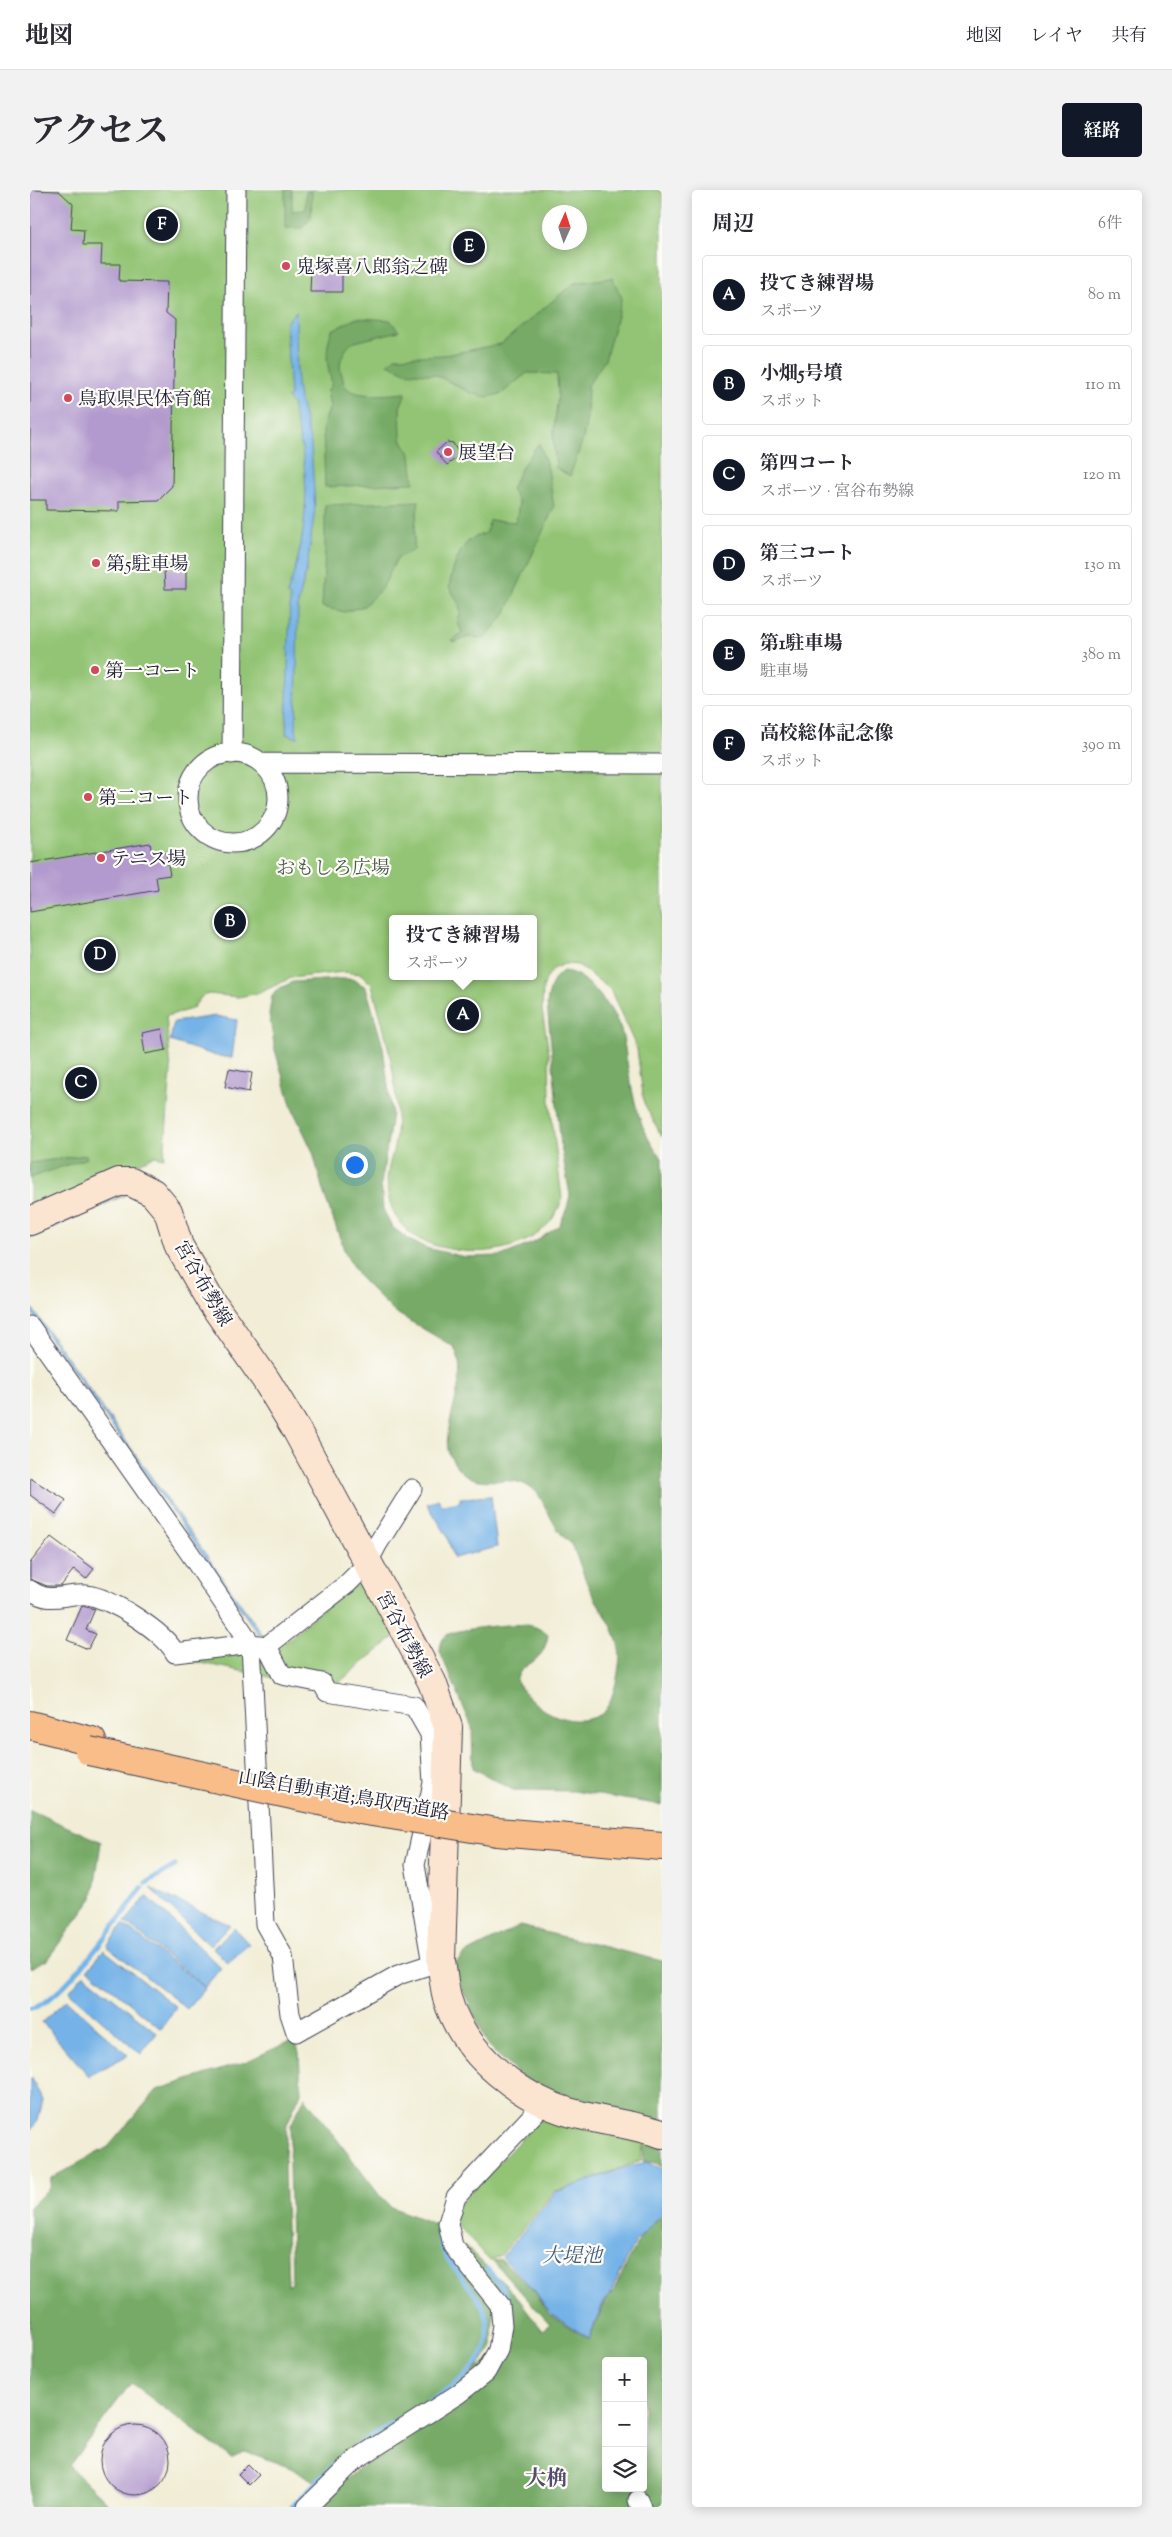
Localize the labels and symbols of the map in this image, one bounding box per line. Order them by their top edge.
north arrow [542,205,587,250]
pin: F [146,206,178,244]
pin: E [453,228,485,266]
place label: 鬼塚喜八郎翁之碑 [296,255,448,282]
marker: 鬼塚喜八郎翁之碑 [280,260,292,272]
place label: 鳥取県民体育館 [78,387,211,414]
marker: 鳥取県民体育館 [62,392,74,404]
place label: 展望台 [458,441,515,468]
marker: 展望台 [442,446,454,458]
place label: 第5駐車場 [106,552,189,579]
marker: 第5駐車場 [90,557,102,569]
place label: 第一コート [105,659,200,686]
marker: 第一コート [89,664,101,676]
place label: 第二コート [98,786,193,813]
marker: 第二コート [82,791,94,803]
place label: テニス場 [111,847,186,874]
marker: テニス場 [95,852,107,864]
park label: おもしろ広場 [276,856,390,883]
pin: B [214,903,246,941]
pin: D [84,936,116,974]
pin: A [447,996,479,1034]
pin: C [65,1064,97,1102]
your location [342,1152,368,1178]
street label: 宮谷布勢線 [166,1236,237,1332]
street label: 宮谷布勢線 [369,1587,437,1683]
street label: 山陰自動車道;鳥取西道路 [236,1765,451,1828]
water label: 大堤池 [542,2243,604,2272]
district label: 大桷 [525,2465,567,2495]

